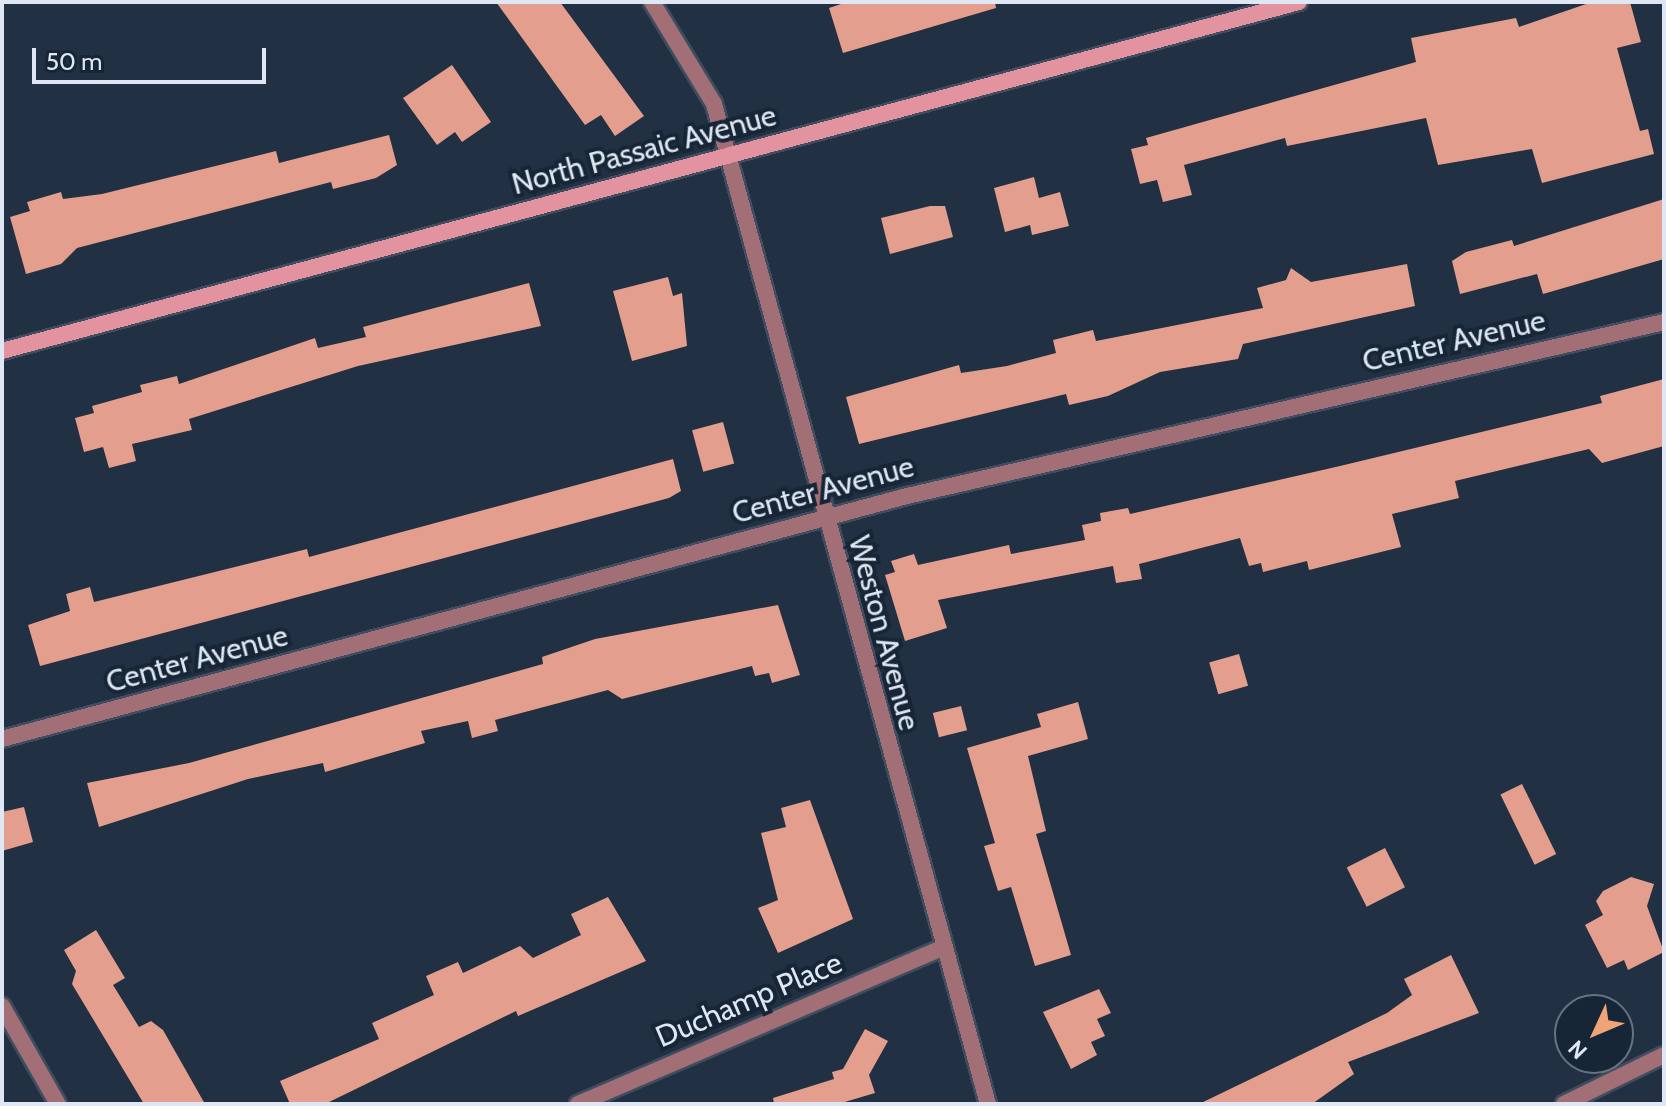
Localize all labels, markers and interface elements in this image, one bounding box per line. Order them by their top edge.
scale bar [36,32,270,82]
text: 50 m [46,47,102,76]
street label: North Passaic Avenue [508,97,780,203]
street label: Center Avenue [1359,302,1549,380]
street label: Center Avenue [728,448,918,532]
street label: Weston Avenue [841,532,927,734]
street label: Center Avenue [102,617,292,701]
street label: Duchamp Place [651,945,847,1055]
north arrow [1554,994,1634,1074]
text: N [1563,1035,1593,1065]

